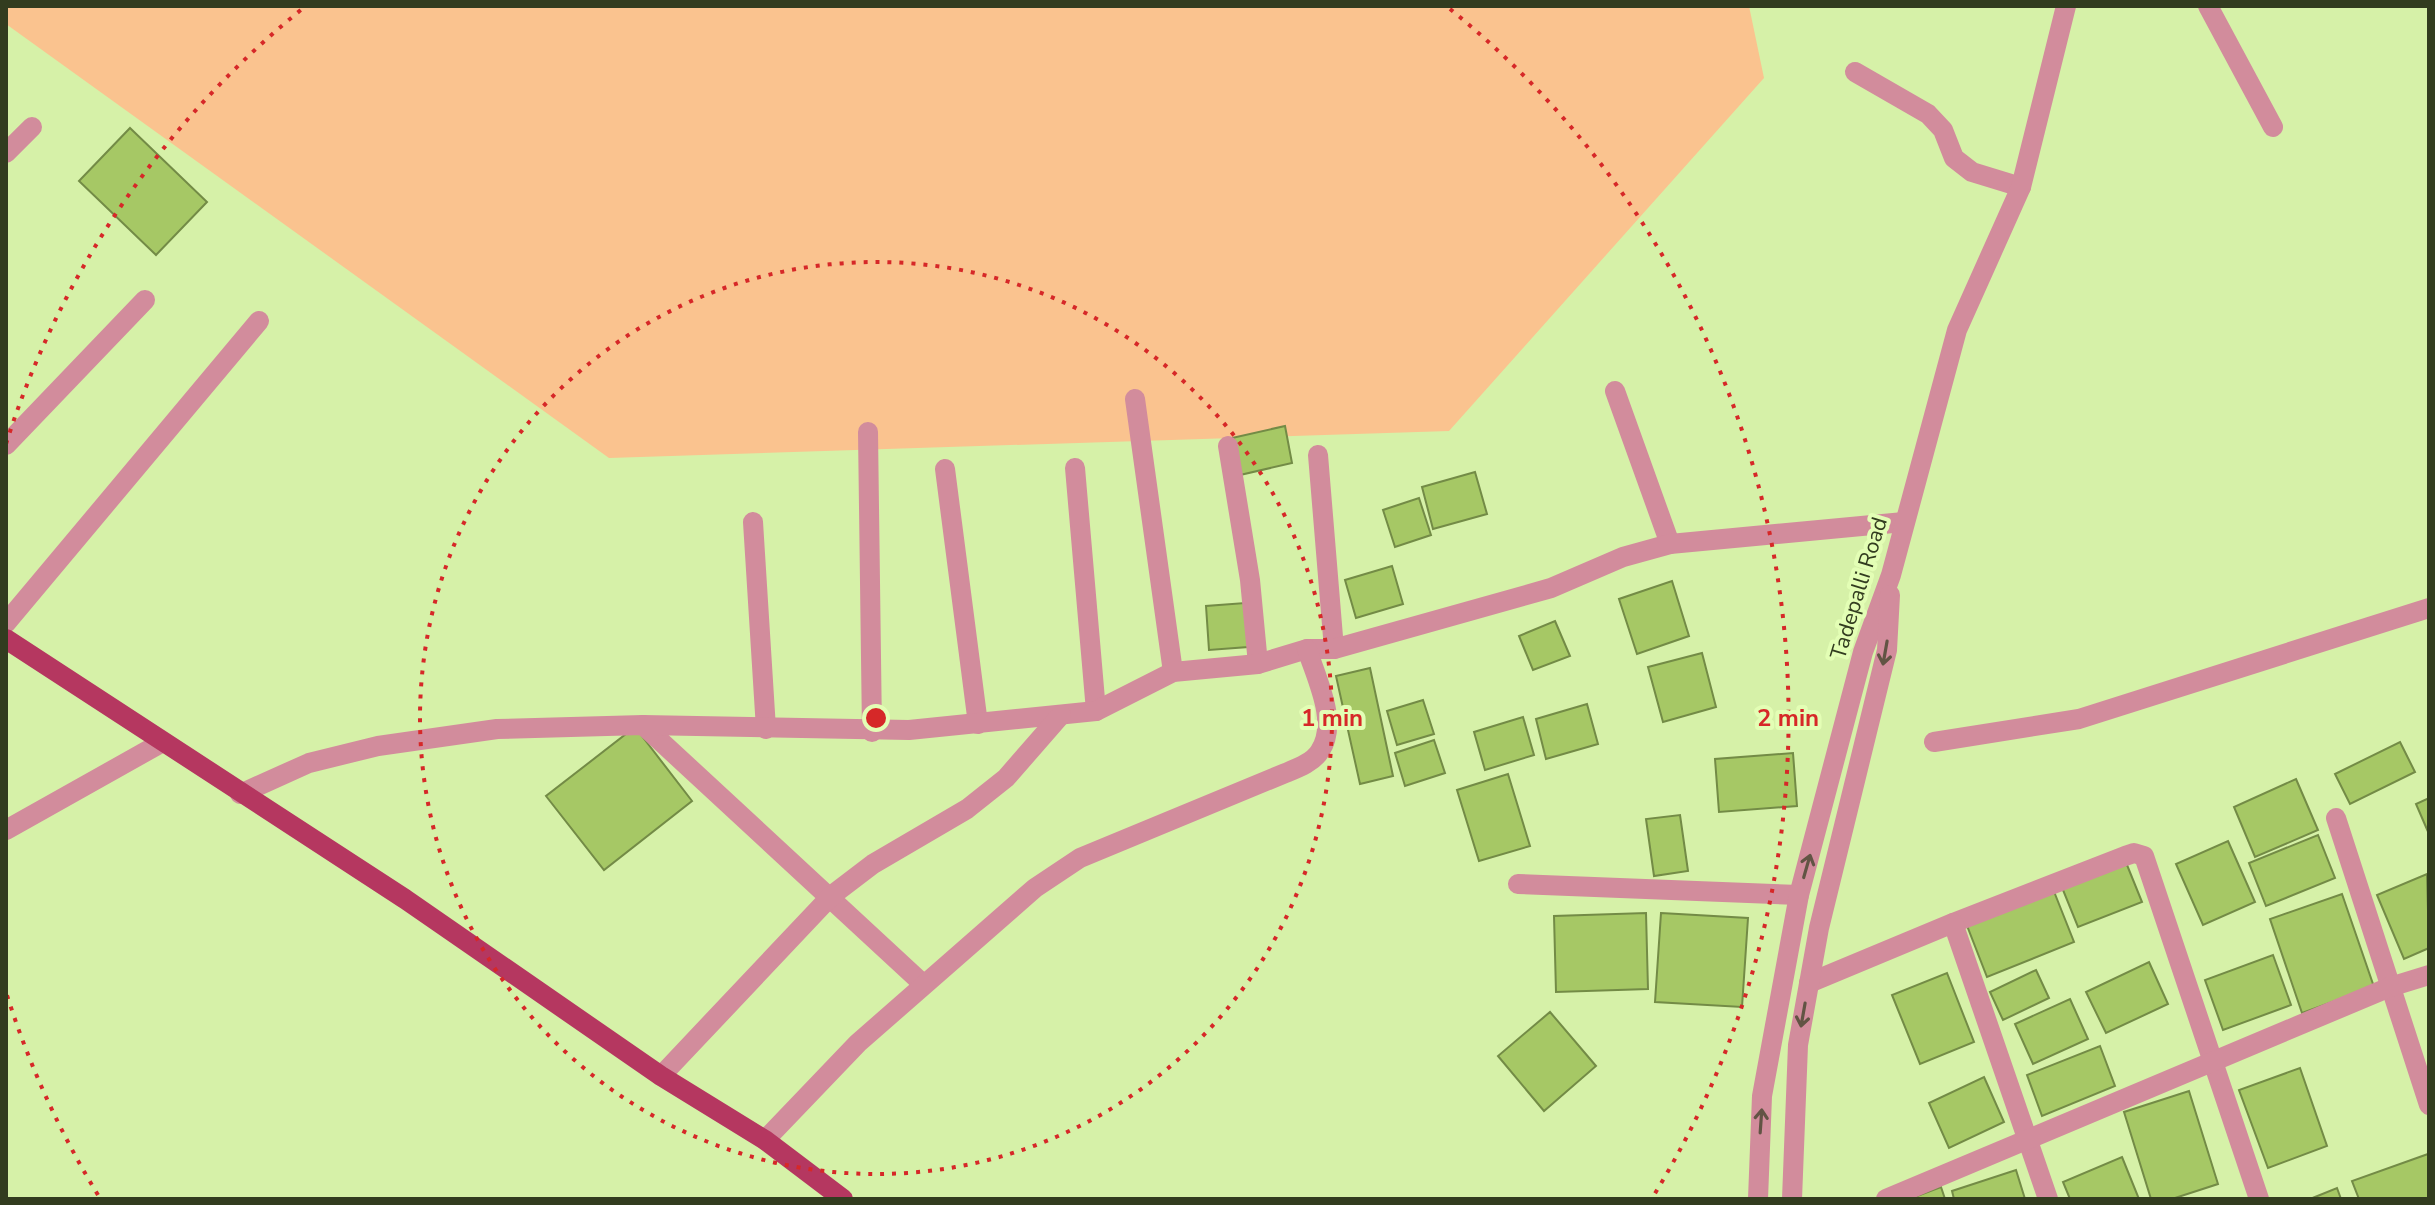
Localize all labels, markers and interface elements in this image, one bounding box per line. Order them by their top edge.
street label: Tadepalli Road [1823,514,1895,663]
one-way arrow [1877,640,1892,665]
text: 1 min [1301,702,1363,734]
text: 2 min [1757,702,1819,734]
centre of rings [862,704,890,732]
one-way arrow [1800,853,1815,879]
one-way arrow [1795,1002,1810,1028]
one-way arrow [1754,1108,1769,1135]

